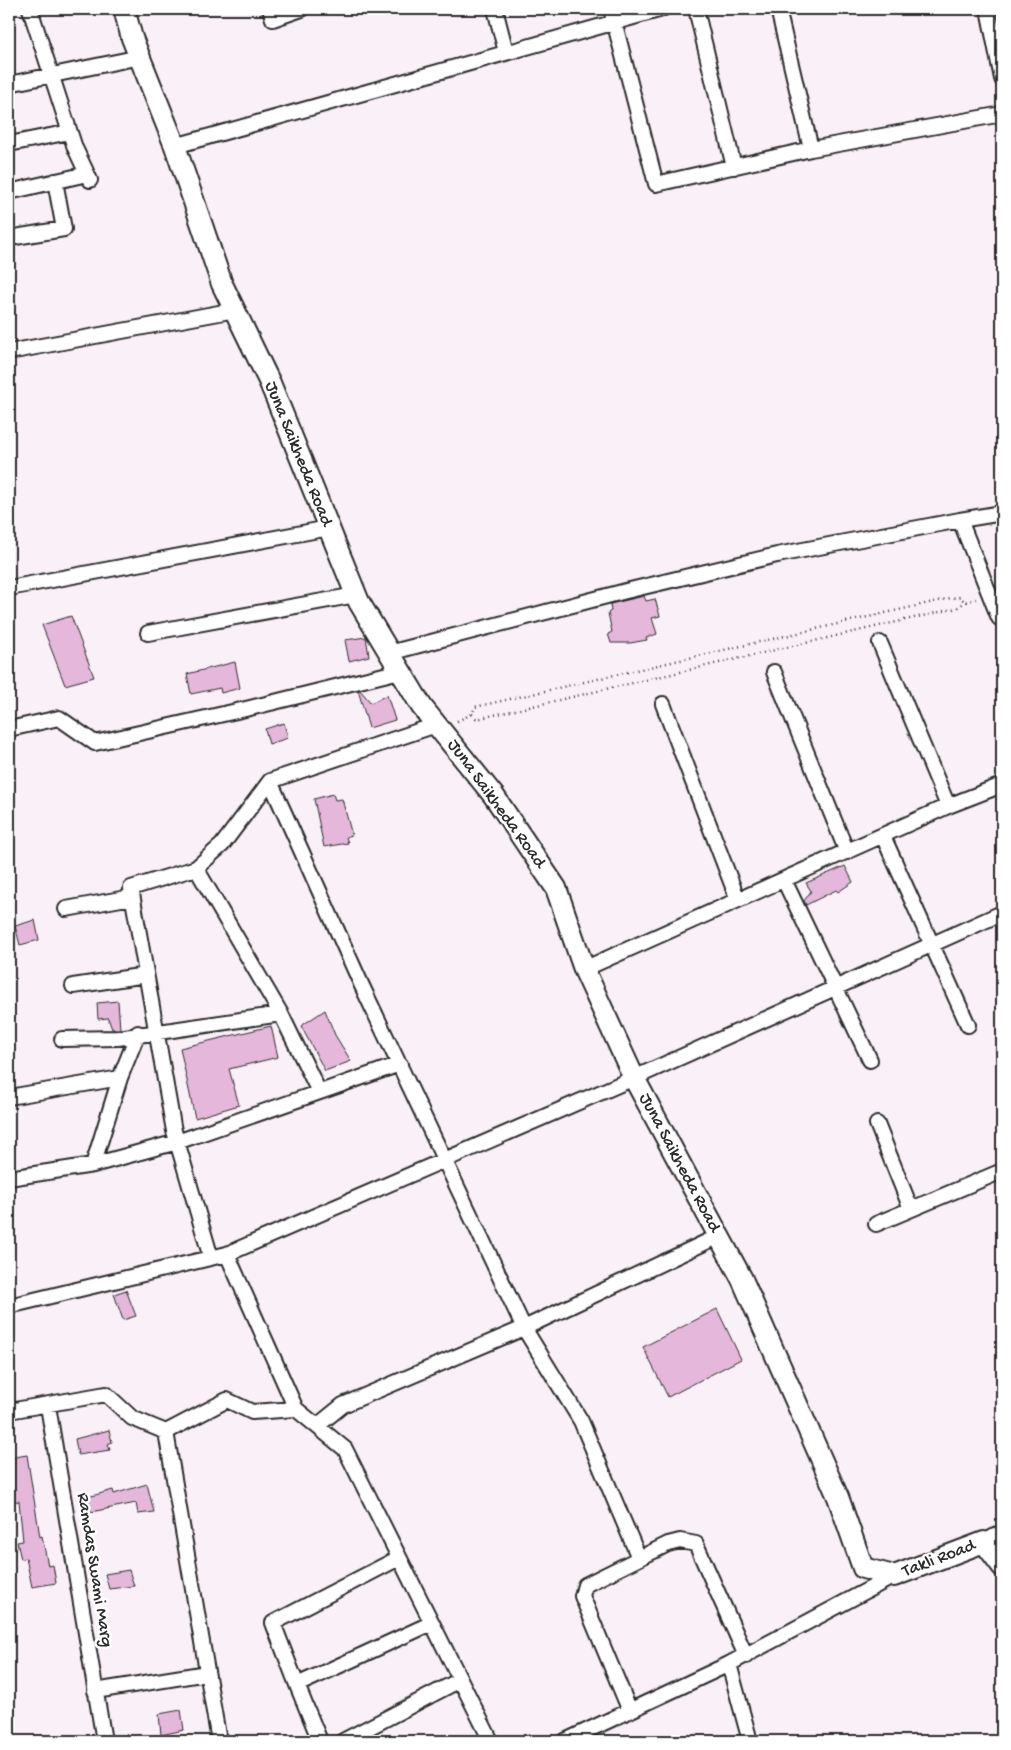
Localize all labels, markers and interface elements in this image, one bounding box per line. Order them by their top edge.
street label: Juna Saikheda Road [259,379,337,531]
street label: Juna Saikheda Road [442,735,551,874]
street label: Juna Saikheda Road [634,1090,725,1237]
street label: Ramdas Swami Marg [71,1491,117,1649]
street label: Takli Road [899,1535,980,1583]

